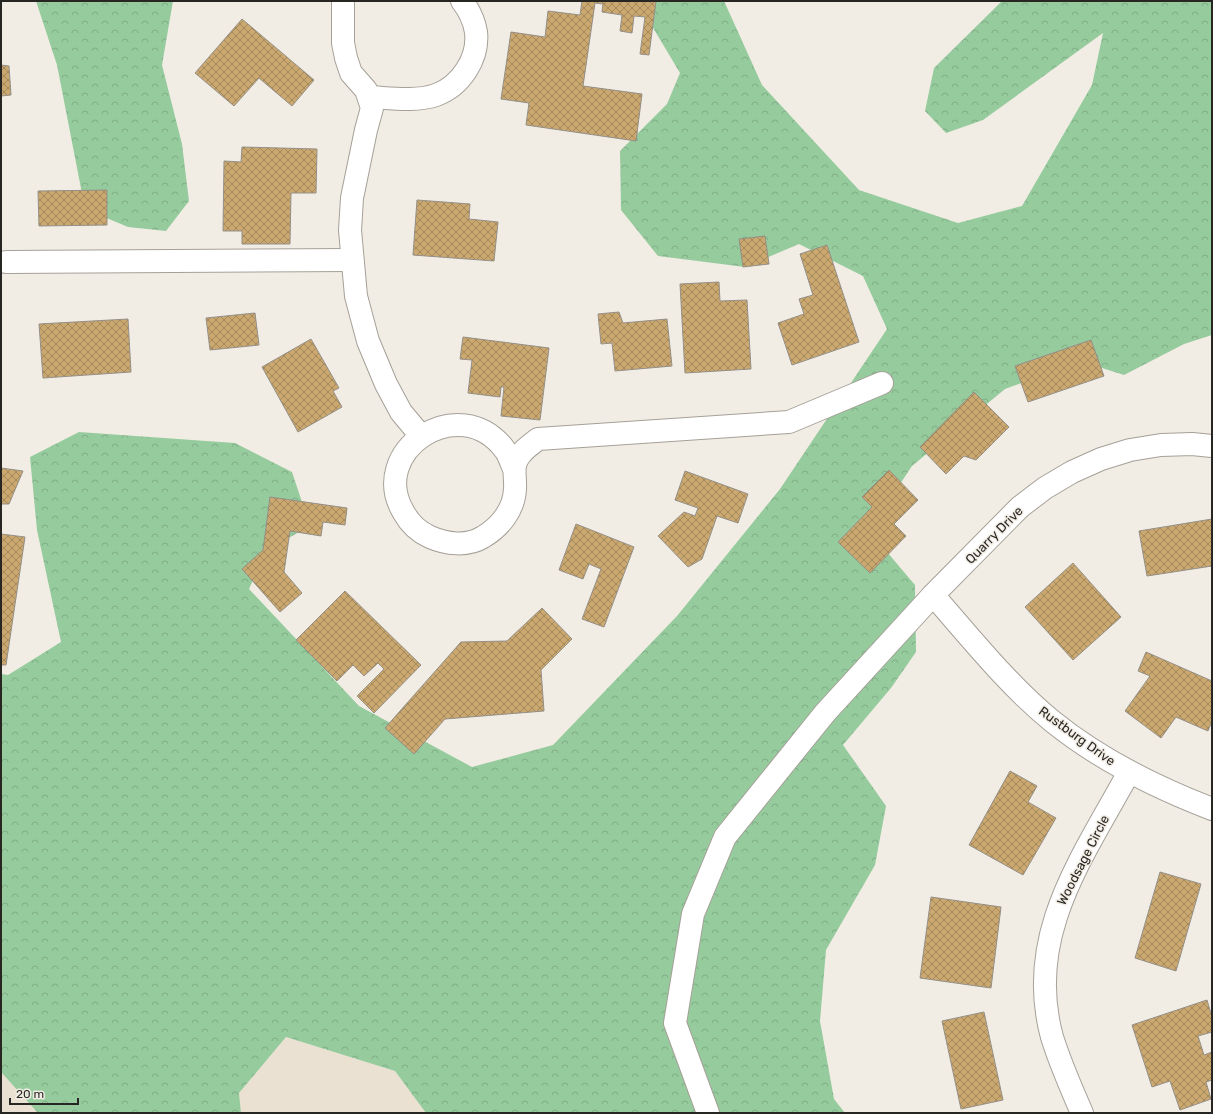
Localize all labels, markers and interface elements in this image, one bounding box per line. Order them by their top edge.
street label: Quarry Drive [962,503,1026,567]
street label: Rustburg Drive [1035,703,1118,770]
street label: Woodsage Circle [1054,812,1113,908]
scale bar [10,1080,78,1106]
text: 20 m [16,1087,44,1101]

